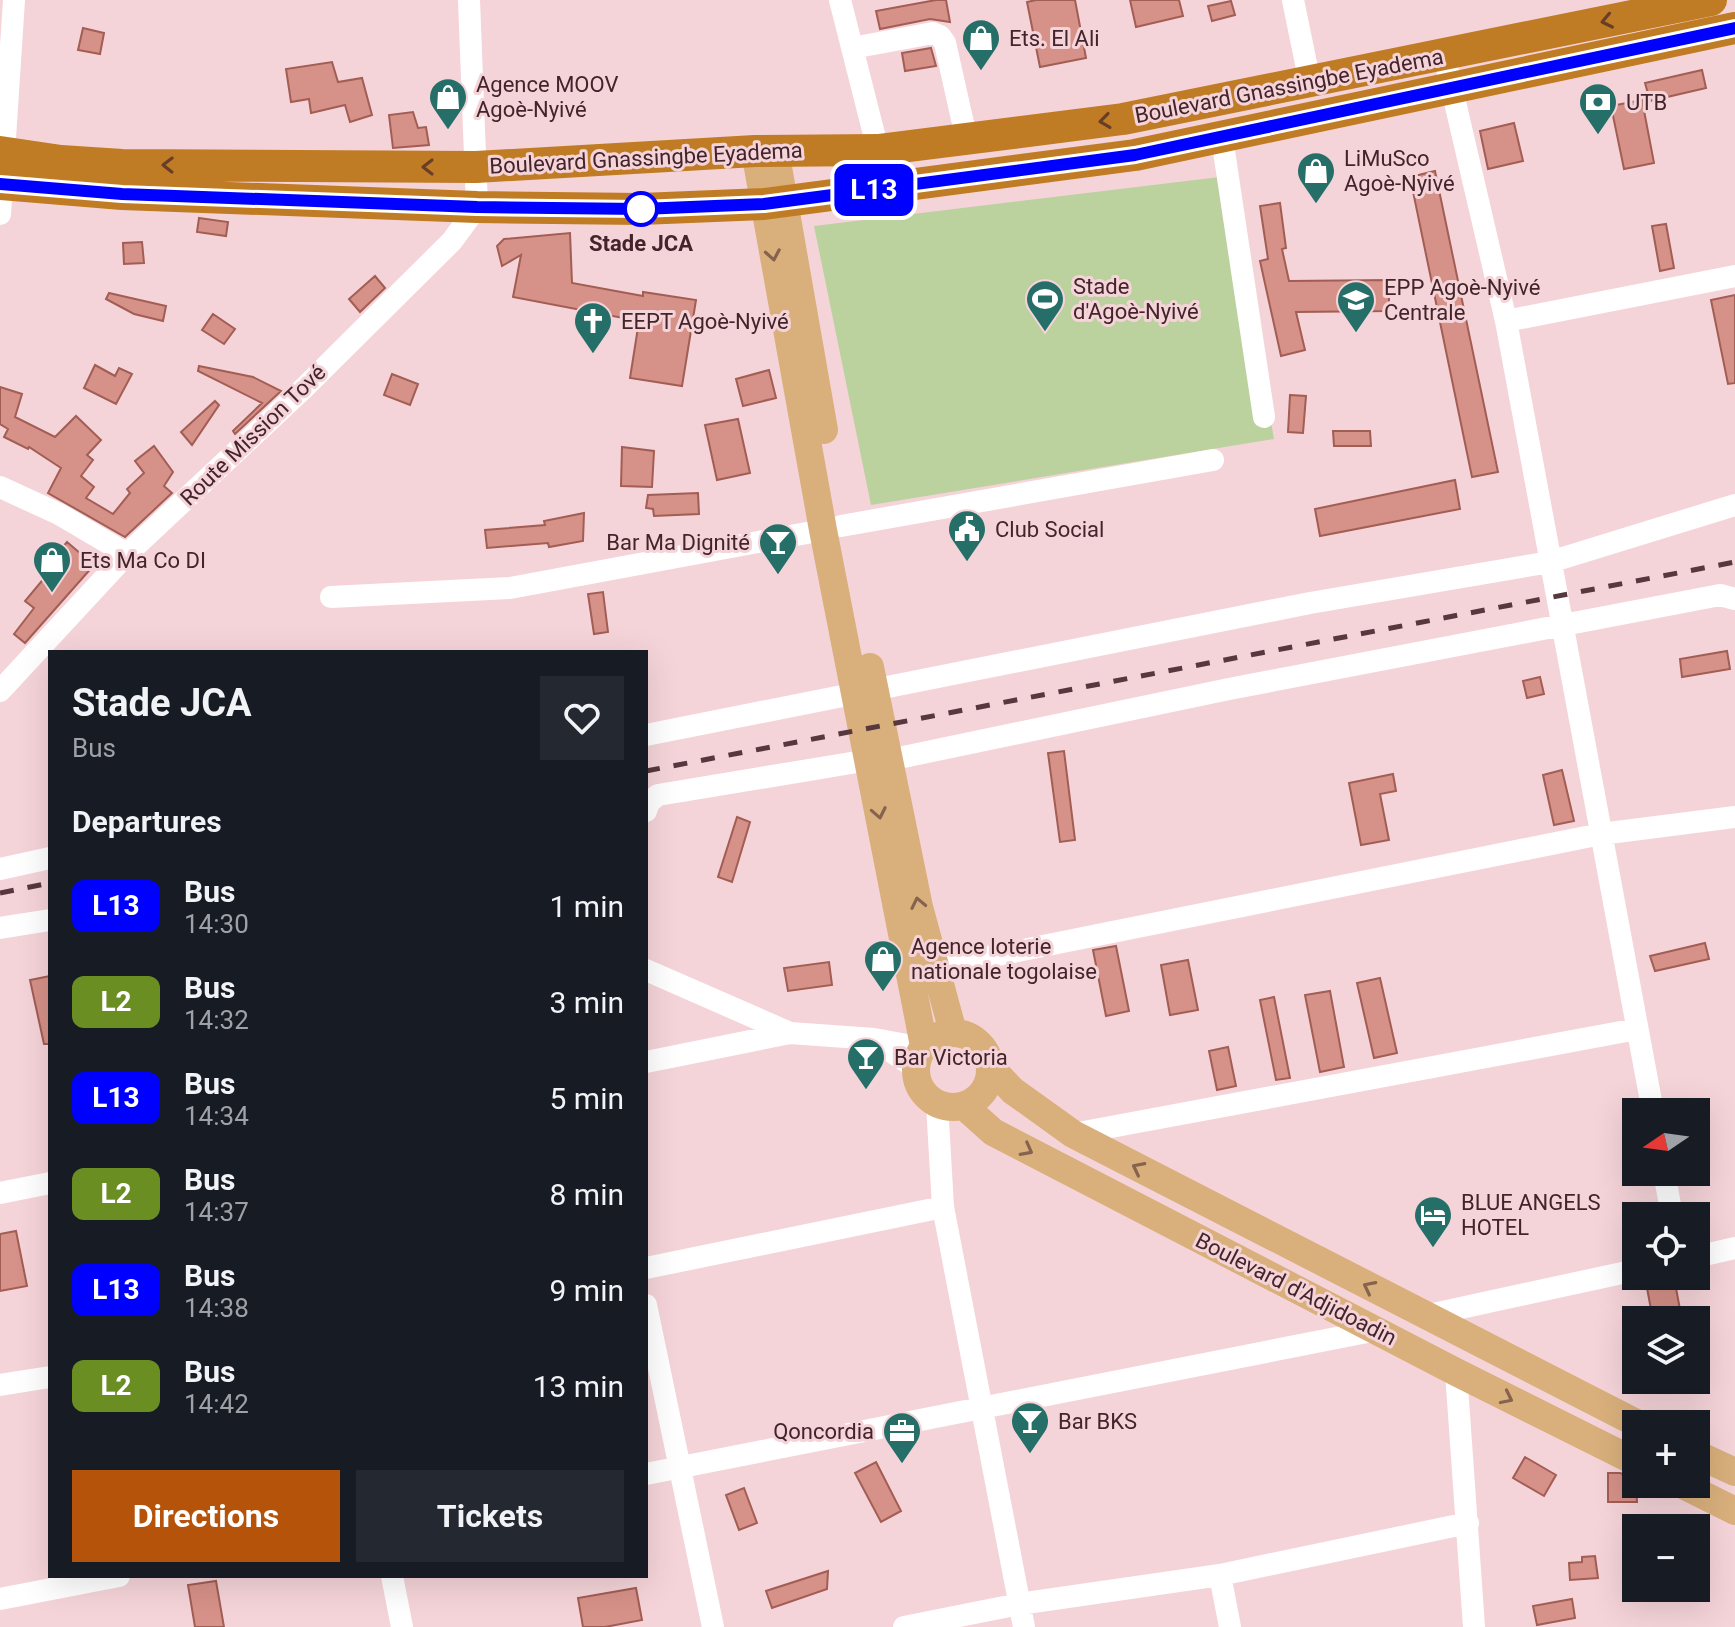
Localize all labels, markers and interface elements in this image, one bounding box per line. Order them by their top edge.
one-way arrow [1601,12,1614,29]
shop icon: Ets. El Ali [960,17,1002,72]
place label: Ets. El Ali [1009,26,1100,51]
street label: Boulevard Gnassingbe Eyadema [1133,44,1445,128]
place label: Agence MOOV Agoè-Nyivé [476,72,618,122]
shop icon: Agence MOOV Agoè-Nyivé [427,76,469,131]
bank icon: UTB [1577,81,1619,136]
place label: UTB [1626,90,1667,115]
one-way arrow [1098,112,1112,129]
street label: Boulevard Gnassingbe Eyadema [489,137,803,179]
place label: LiMuSco Agoè-Nyivé [1344,146,1455,196]
shop icon: LiMuSco Agoè-Nyivé [1295,150,1337,205]
one-way arrow [161,156,174,174]
one-way arrow [421,158,434,176]
line badge: L13 [828,164,920,216]
text: L13 [850,173,898,206]
marker: Stade JCA [624,192,658,226]
place label: Stade JCA [589,231,693,256]
one-way arrow [764,248,781,261]
place label: Stade d'Agoè-Nyivé [1073,274,1199,324]
place label: EPP Agoè-Nyivé Centrale [1384,275,1540,325]
sports icon: Stade d'Agoè-Nyivé [1024,278,1066,333]
school or university icon: EPP Agoè-Nyivé Centrale [1335,279,1377,334]
church icon: EEPT Agoè-Nyivé [572,300,614,355]
place label: EEPT Agoè-Nyivé [621,309,789,334]
street label: Route Mission Tové [175,359,331,511]
public building icon: Club Social [946,508,988,563]
place label: Club Social [995,517,1104,542]
bar icon: Bar Ma Dignité [757,521,799,576]
place label: Bar Ma Dignité [606,530,750,555]
shop icon: Ets Ma Co DI [31,539,73,594]
place label: Ets Ma Co DI [80,548,206,573]
button: heart [540,676,624,760]
text: Stade JCA [72,681,252,725]
text: Bus [72,733,116,763]
text: Departures [72,804,222,839]
one-way arrow [870,806,887,819]
text: Bus [184,874,235,909]
text: L13 [92,889,140,922]
text: 1 min [550,889,624,924]
one-way arrow [910,897,927,910]
text: 14:30 [184,909,249,939]
place label: Agence loterie nationale togolaise [911,934,1097,984]
shop icon: Agence loterie nationale togolaise [862,938,904,993]
text: Bus [184,970,235,1005]
text: L2 [100,985,132,1018]
text: 3 min [550,985,624,1020]
text: 14:32 [184,1005,249,1035]
bar icon: Bar Victoria [845,1036,887,1091]
place label: Bar Victoria [894,1045,1008,1070]
text: Bus [184,1066,235,1101]
text: L13 [92,1081,140,1114]
text: 5 min [550,1081,624,1116]
north arrow [1622,1098,1710,1186]
map controls [1622,1098,1710,1602]
text: 14:34 [184,1101,249,1131]
one-way arrow [1019,1140,1034,1155]
text: Bus [184,1162,235,1197]
one-way arrow [1132,1162,1147,1177]
text: L2 [100,1177,132,1210]
text: 8 min [550,1177,624,1212]
place label: BLUE ANGELS HOTEL [1461,1190,1601,1240]
hotel icon: BLUE ANGELS HOTEL [1412,1194,1454,1249]
text: 14:37 [184,1197,249,1227]
button: locate [1622,1202,1710,1290]
street label: Boulevard d'Adjidoadin [1191,1227,1401,1351]
text: Bus [184,1258,235,1293]
text: L13 [92,1273,140,1306]
text: 9 min [550,1273,624,1308]
one-way arrow [1363,1282,1377,1297]
text: 14:38 [184,1293,249,1323]
button: layers [1622,1306,1710,1394]
text: Bus [184,1354,235,1389]
text: L2 [100,1369,132,1402]
text: 13 min [533,1369,624,1404]
one-way arrow [1499,1388,1514,1403]
text: 14:42 [184,1389,249,1419]
bar icon: Bar BKS [1009,1400,1051,1455]
place label: Bar BKS [1058,1409,1137,1434]
office icon: Qoncordia [881,1410,923,1465]
button: + [1622,1410,1710,1498]
place label: Qoncordia [773,1419,874,1444]
button: Directions [72,1470,340,1562]
button: Tickets [356,1470,624,1562]
button: − [1622,1514,1710,1602]

